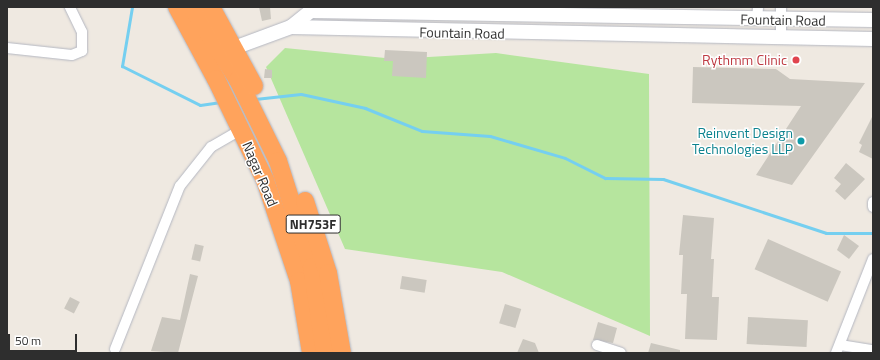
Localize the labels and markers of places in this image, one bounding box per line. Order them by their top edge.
place label: Rythmm Clinic [702,52,787,68]
marker: Rythmm Clinic [790,54,802,66]
place label: Reinvent Design Technologies LLP [692,125,793,158]
marker: Reinvent Design Technologies LLP [796,136,806,146]

